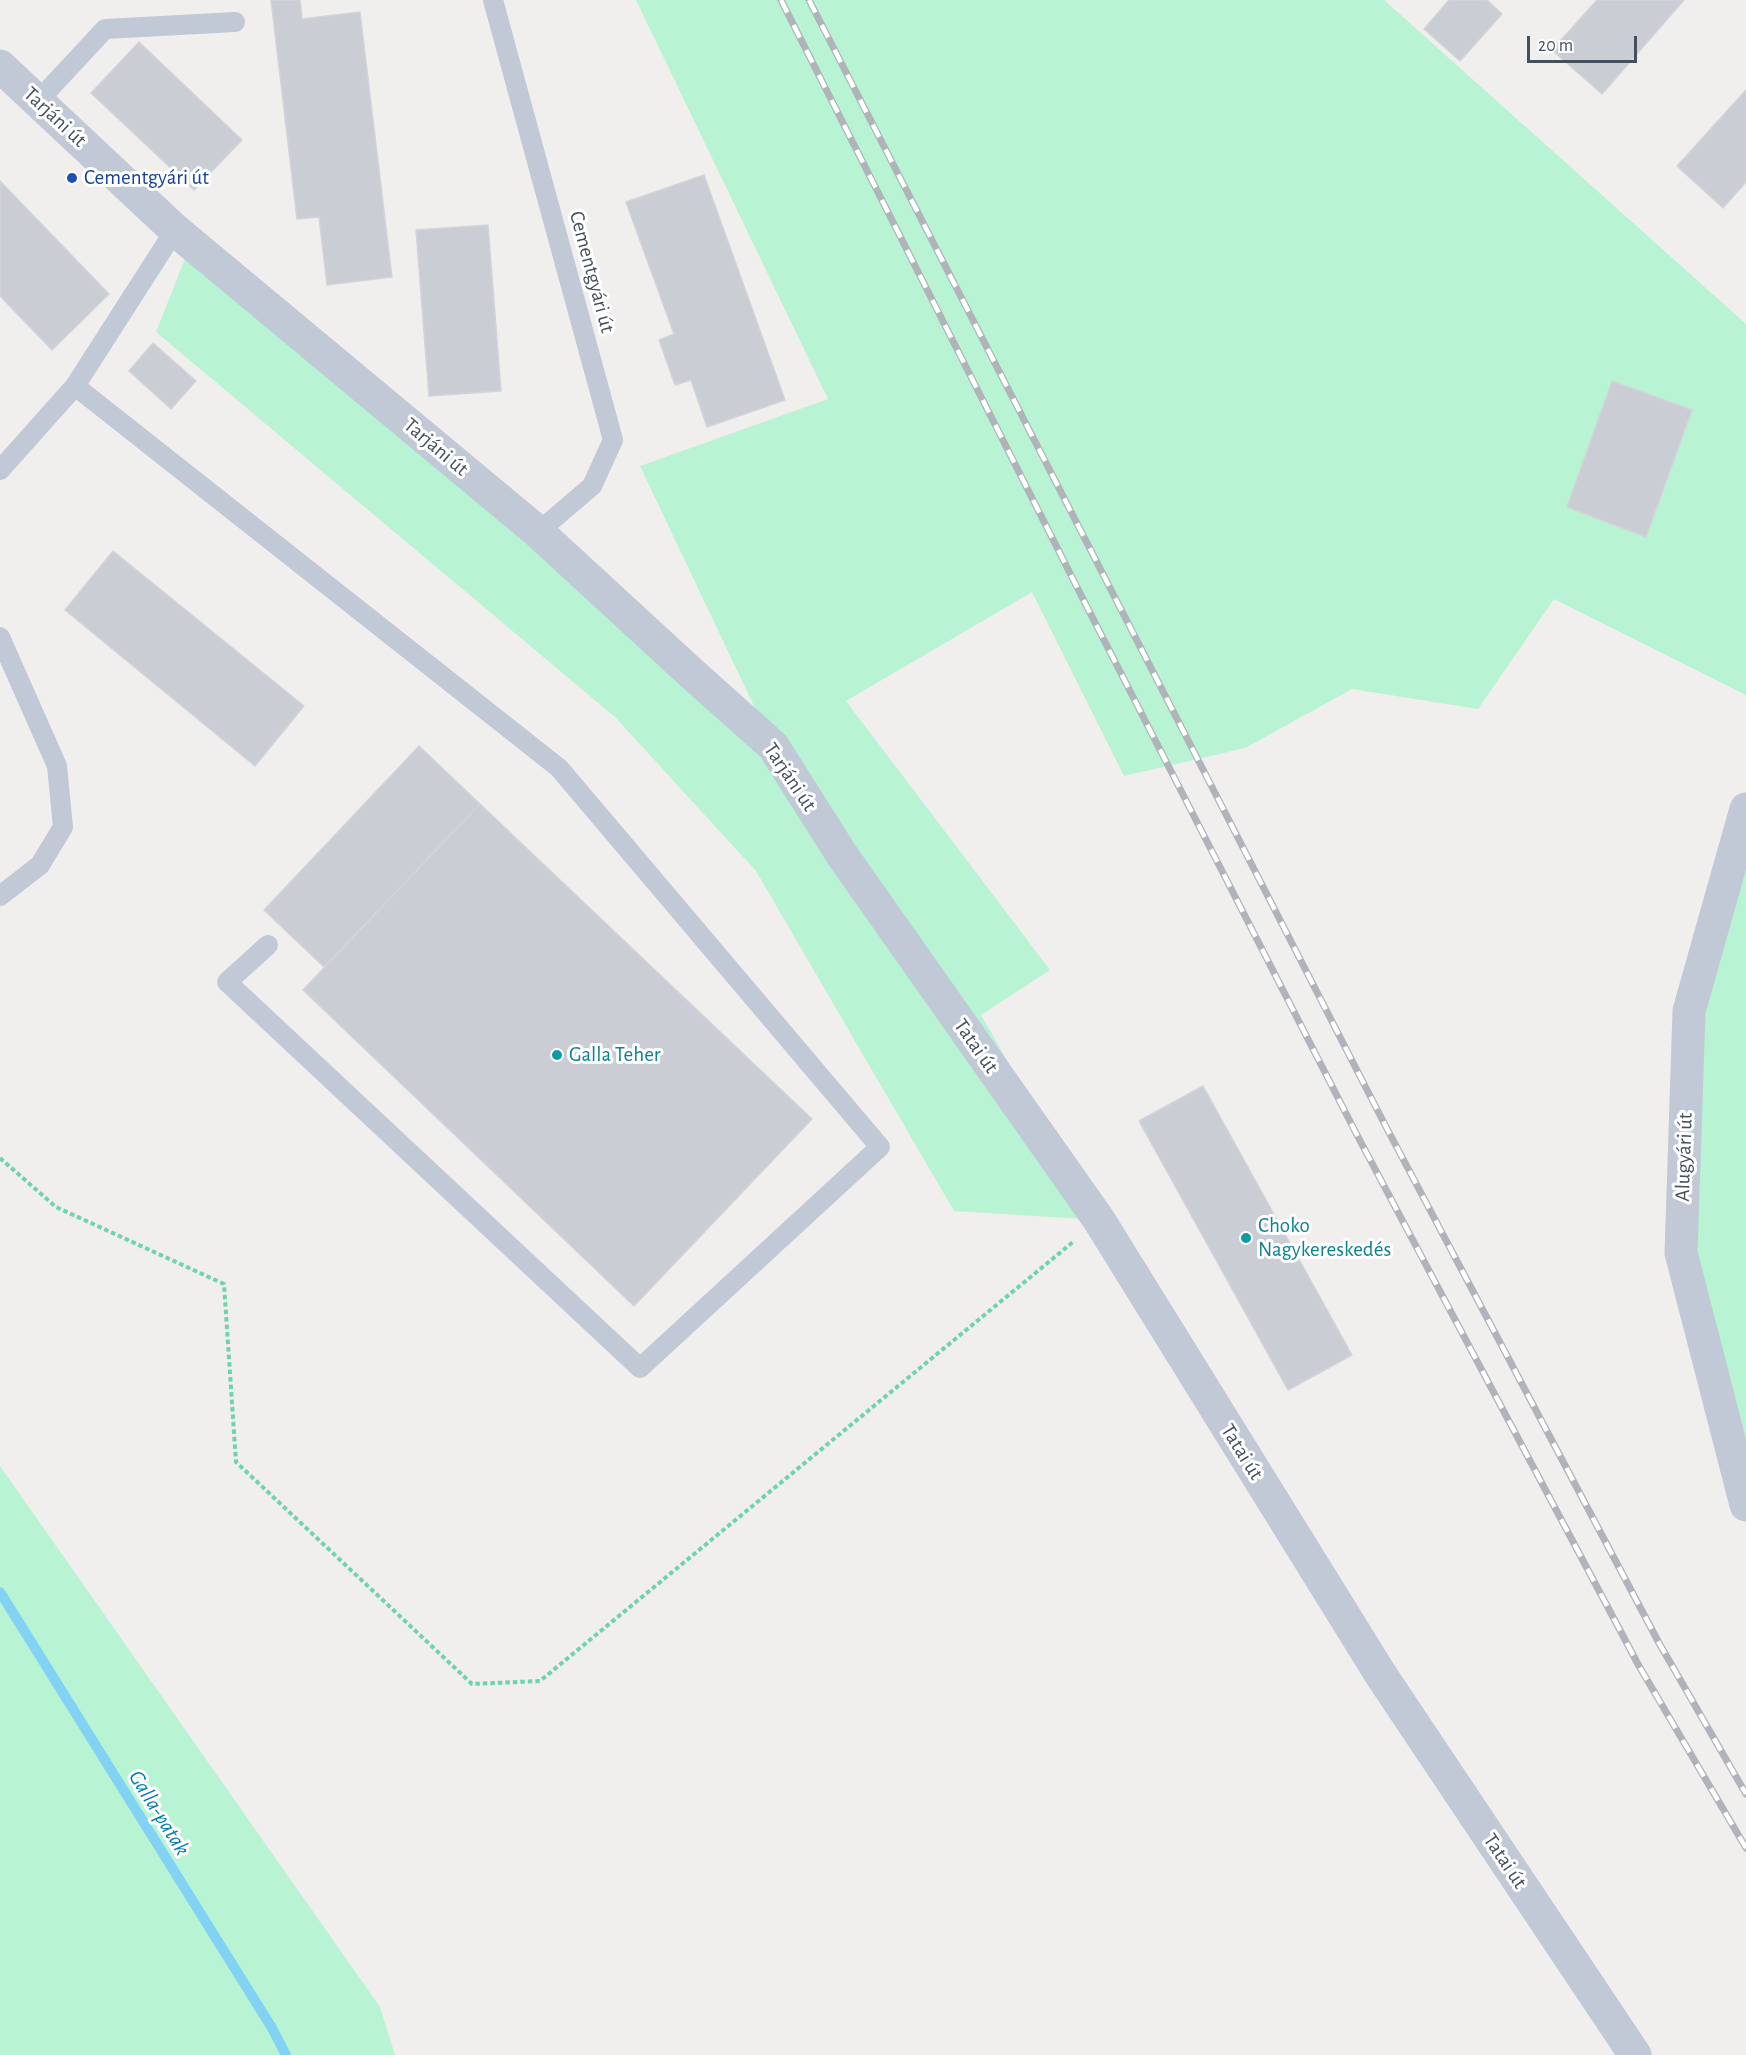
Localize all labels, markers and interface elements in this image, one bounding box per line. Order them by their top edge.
scale bar [1530,24,1640,62]
text: 20 m [1538,37,1573,55]
street label: Tarjáni út [18,82,92,152]
place label: Cementgyári út [84,165,209,191]
marker: Cementgyári út [65,171,79,185]
street label: Cementgyári út [564,208,620,336]
street label: Tarjáni út [398,413,474,481]
street label: Tarjáni út [758,738,822,816]
street label: Tatai út [948,1014,1004,1078]
place label: Galla Teher [569,1042,661,1068]
marker: Galla Teher [550,1048,564,1062]
street label: Alugyári út [1670,1112,1698,1202]
place label: Choko Nagykereskedés [1258,1213,1391,1263]
marker: Choko Nagykereskedés [1239,1231,1253,1245]
street label: Tatai út [1215,1419,1269,1485]
water label: Galla-patak [123,1766,195,1860]
street label: Tatai út [1478,1829,1532,1893]

